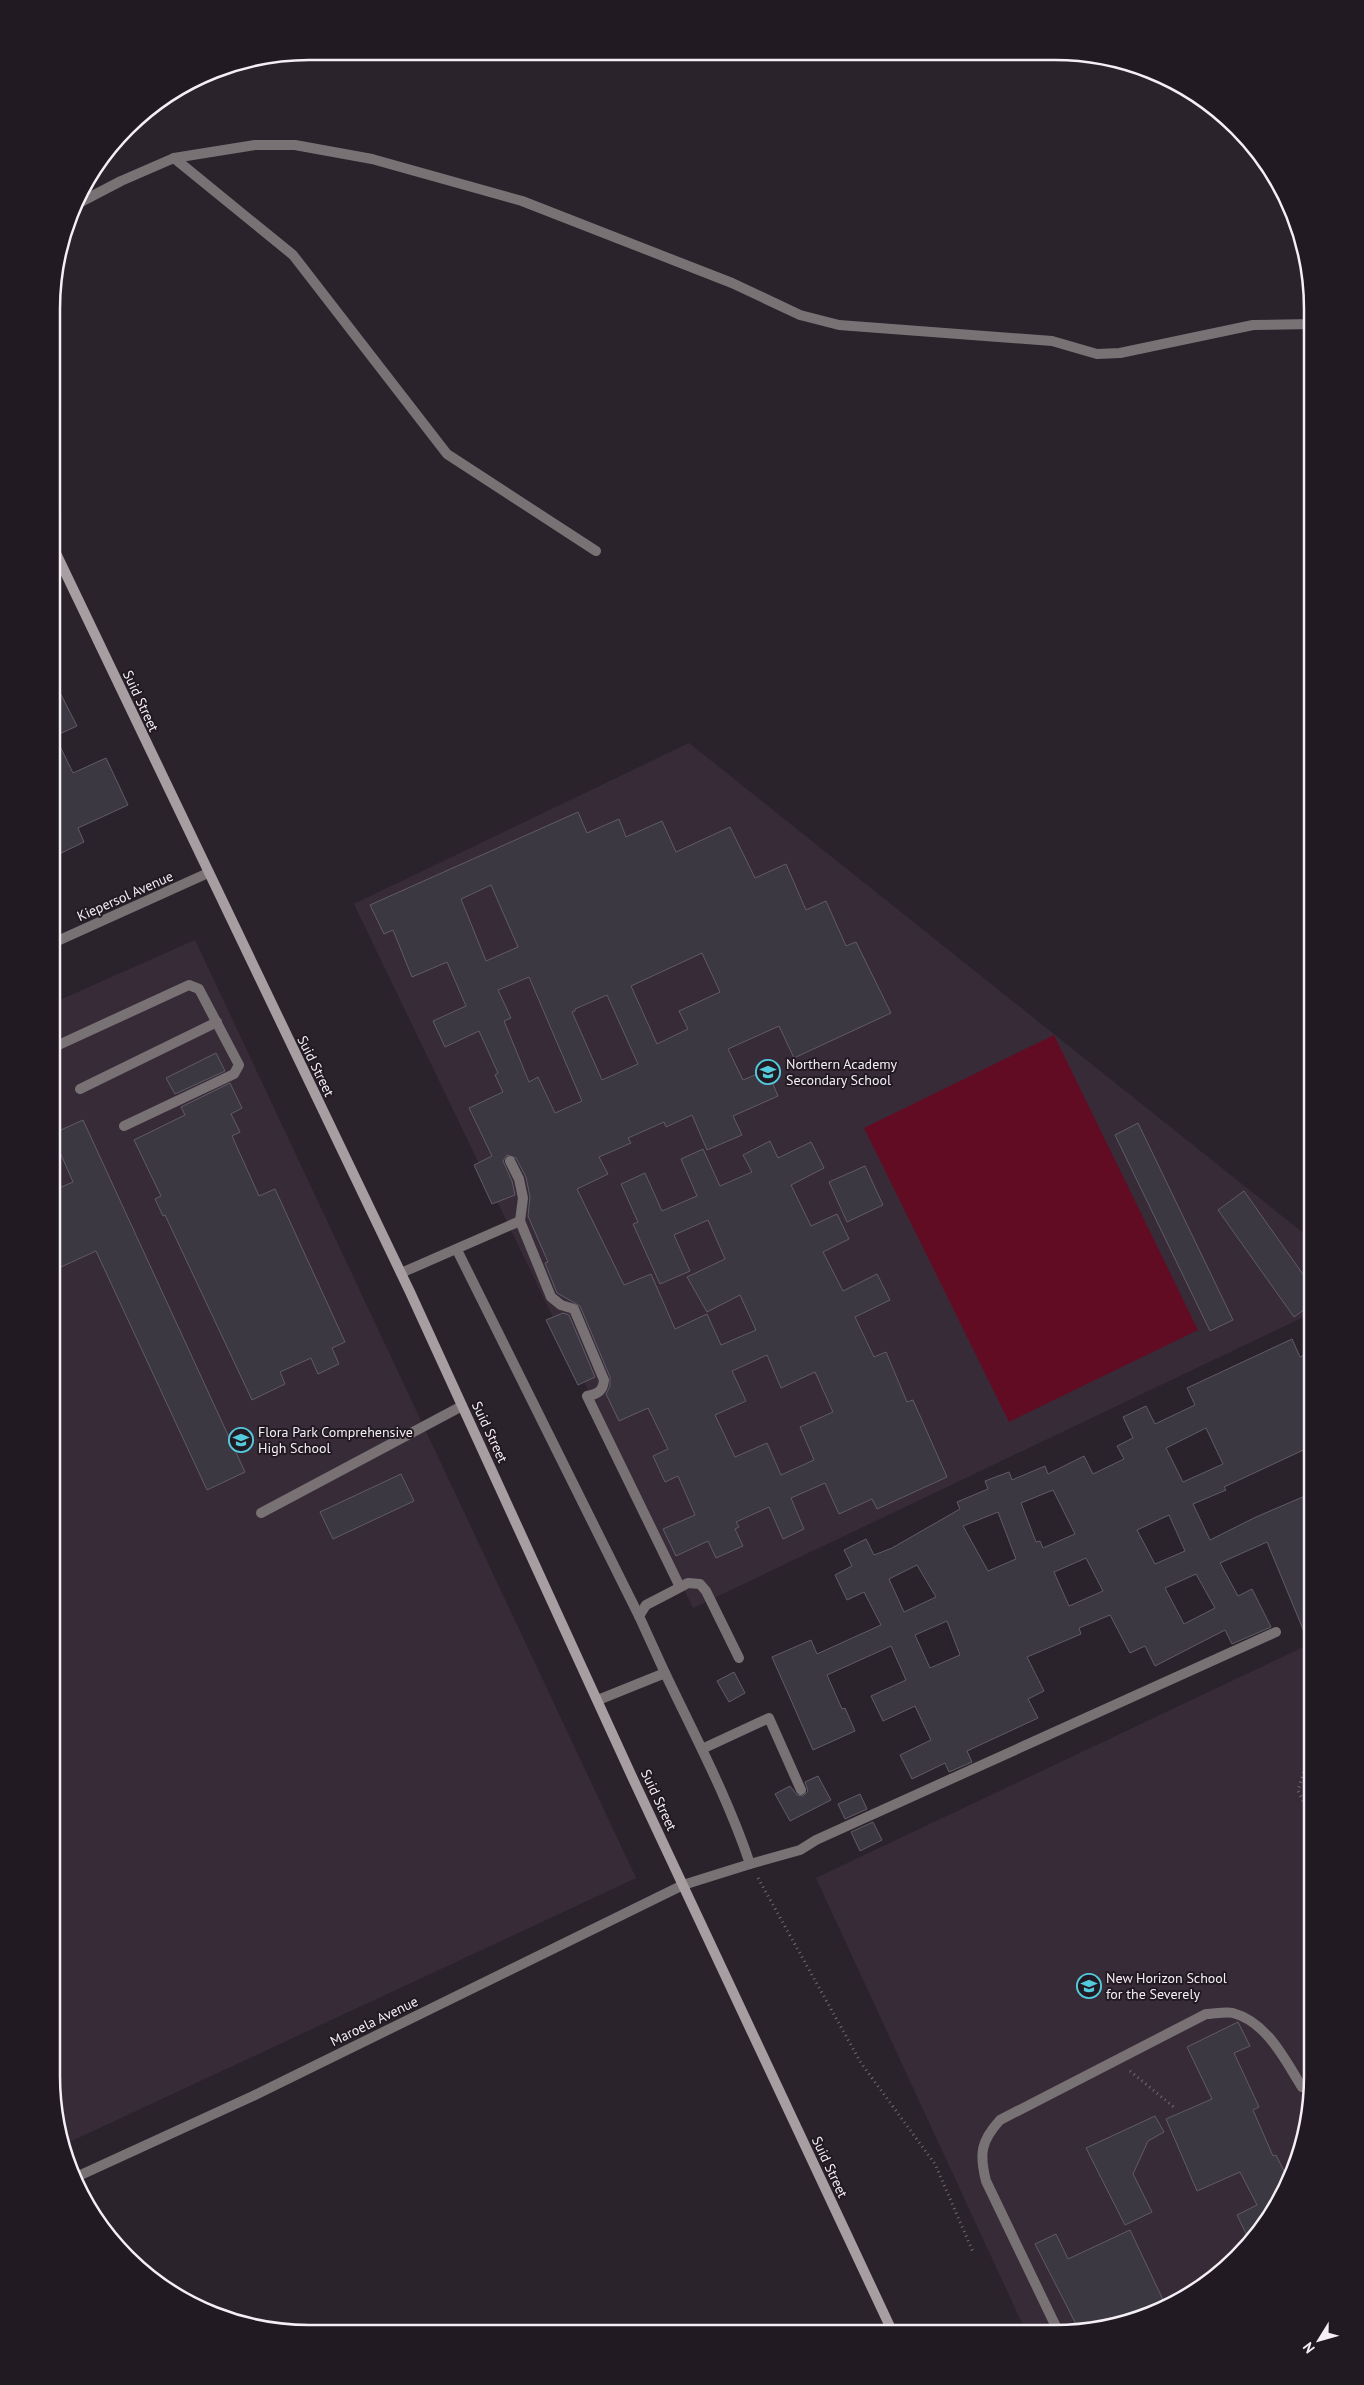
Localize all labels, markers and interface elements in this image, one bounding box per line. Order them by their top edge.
street label: Suid Street [119,667,163,735]
street label: Kiepersol Avenue [74,867,176,925]
street label: Suid Street [293,1032,339,1100]
place label: Northern Academy Secondary School [786,1055,898,1089]
school or university icon: Northern Academy Secondary School [755,1059,781,1085]
street label: Suid Street [468,1398,512,1466]
place label: Flora Park Comprehensive High School [258,1423,413,1457]
school or university icon: Flora Park Comprehensive High School [228,1427,254,1453]
street label: Suid Street [637,1766,681,1834]
place label: New Horizon School for the Severely [1106,1969,1227,2003]
school or university icon: New Horizon School for the Severely [1076,1973,1102,1999]
street label: Maroela Avenue [327,1992,421,2050]
street label: Suid Street [808,2133,852,2201]
north arrow [1294,2315,1344,2365]
text: N [1299,2339,1319,2357]

